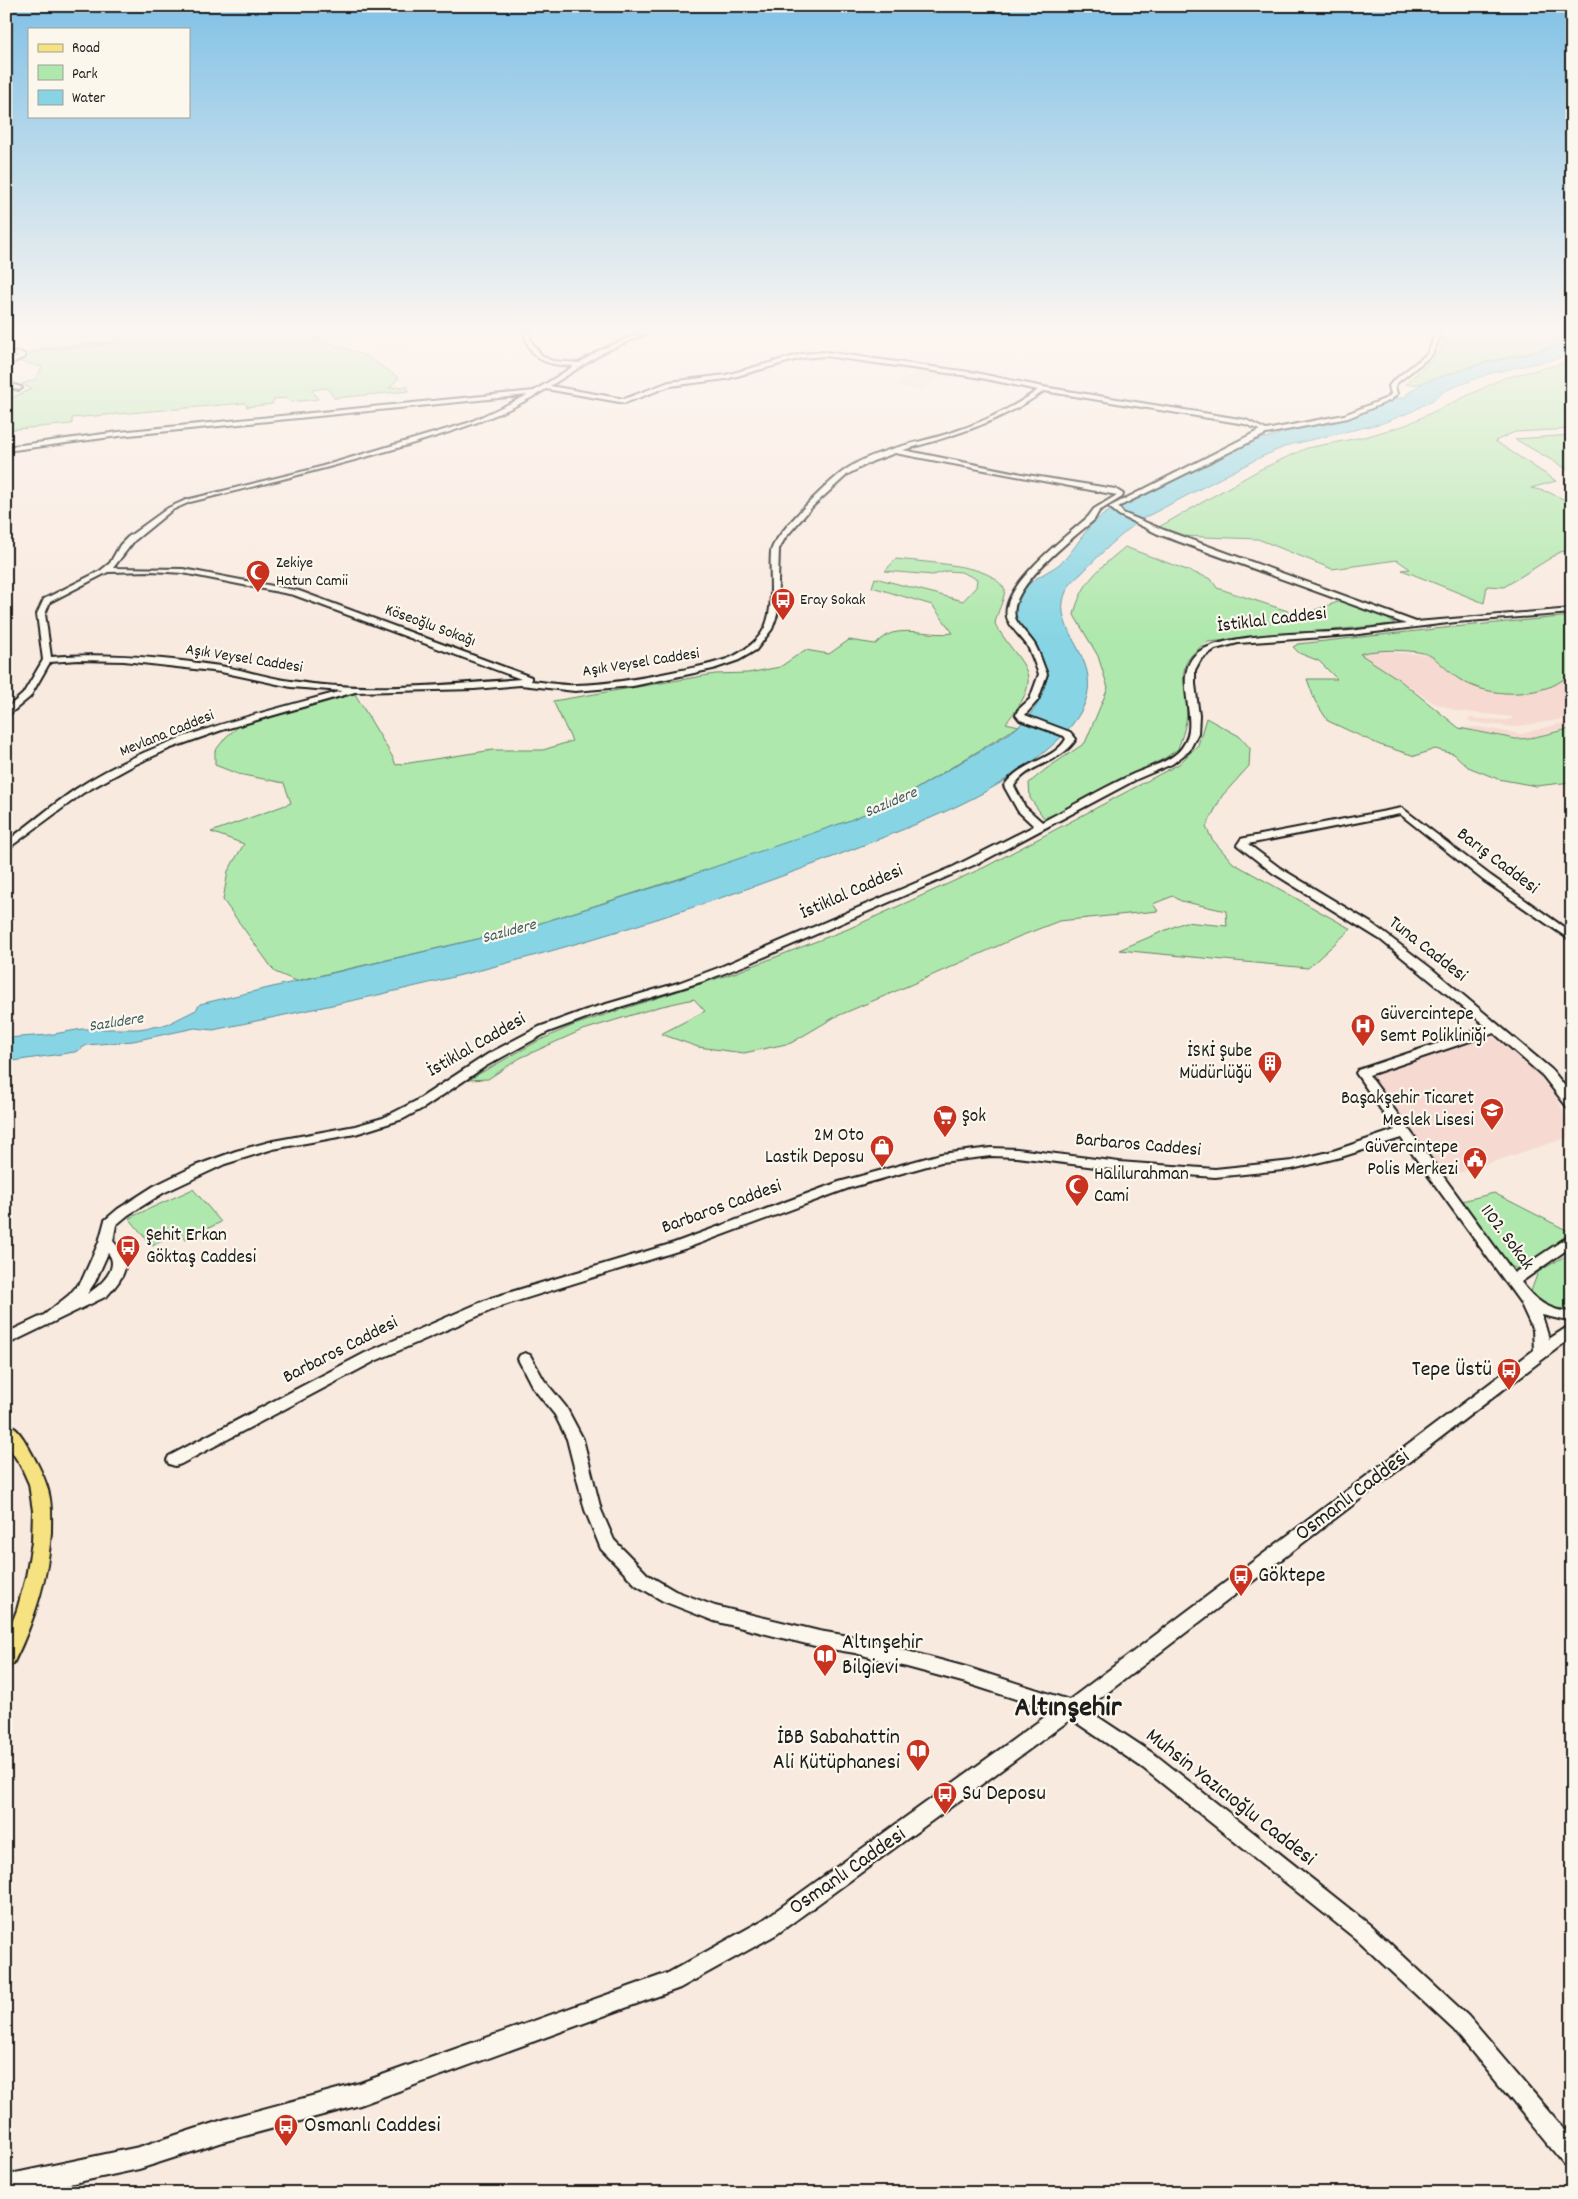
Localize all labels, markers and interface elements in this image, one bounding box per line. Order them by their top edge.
legend [28,28,190,118]
text: Road [72,38,100,60]
text: Park [72,64,98,86]
text: Water [72,88,106,110]
place label: Zekiye Hatun Camii [276,552,348,593]
mosque icon: Zekiye Hatun Camii [245,559,271,593]
bus stop icon: Eray Sokak [770,587,796,621]
place label: Eray Sokak [800,589,866,612]
street label: Köseoğlu Sokağı [381,599,479,653]
street label: İstiklal Caddesi [1216,601,1329,641]
street label: Aşık Veysel Caddesi [184,638,304,680]
street label: Aşık Veysel Caddesi [581,642,701,684]
street label: Mevlana Caddesi [116,705,218,763]
water label: Sazlıdere [861,781,922,824]
street label: Barış Caddesi [1450,822,1544,902]
street label: İstiklal Caddesi [796,858,908,928]
street label: Tuna Caddesi [1382,910,1473,990]
water label: Sazlıdere [479,914,539,950]
place label: Güvercintepe Semt Polikliniği [1380,1002,1487,1051]
water label: Sazlıdere [87,1007,146,1039]
street label: İstiklal Caddesi [423,1007,532,1085]
hospital icon: Güvercintepe Semt Polikliniği [1350,1013,1376,1047]
place label: İSKİ Şube Müdürlüğü [1179,1039,1252,1088]
building icon: İSKİ Şube Müdürlüğü [1257,1050,1283,1084]
place label: Başakşehir Ticaret Meslek Lisesi [1341,1086,1475,1135]
school or university icon: Başakşehir Ticaret Meslek Lisesi [1479,1097,1505,1131]
supermarket icon: Şok [932,1104,958,1138]
place label: Şok [962,1104,986,1131]
place label: 2M Oto Lastik Deposu [765,1123,864,1172]
street label: Barbaros Caddesi [1074,1127,1202,1165]
shop icon: 2M Oto Lastik Deposu [869,1134,895,1168]
place label: Güvercintepe Polis Merkezi [1365,1135,1459,1184]
public building icon: Güvercintepe Polis Merkezi [1462,1146,1488,1180]
place label: Halilurahman Cami [1094,1162,1189,1211]
mosque icon: Halilurahman Cami [1064,1173,1090,1207]
street label: Barbaros Caddesi [658,1174,786,1242]
street label: 1102. Sokak [1472,1200,1540,1277]
place label: Şehit Erkan Göktaş Caddesi [146,1223,257,1272]
bus stop icon: Şehit Erkan Göktaş Caddesi [115,1234,141,1268]
street label: Barbaros Caddesi [279,1310,404,1392]
place label: Tepe Üstü [1412,1355,1492,1386]
bus stop icon: Tepe Üstü [1496,1357,1522,1391]
street label: Osmanlı Caddesi [1289,1443,1417,1549]
place label: Göktepe [1258,1561,1326,1592]
bus stop icon: Göktepe [1228,1563,1254,1597]
place label: Altınşehir Bilgievi [842,1628,924,1684]
library icon: Altınşehir Bilgievi [812,1643,838,1677]
district label: Altınşehir [1015,1689,1123,1730]
street label: Muhsin Yazıcıoğlu Caddesi [1138,1722,1322,1874]
place label: İBB Sabahattin Ali Kütüphanesi [773,1723,900,1779]
library icon: İBB Sabahattin Ali Kütüphanesi [905,1738,931,1772]
place label: Su Deposu [962,1779,1046,1810]
bus stop icon: Su Deposu [932,1781,958,1815]
street label: Osmanlı Caddesi [783,1820,913,1924]
place label: Osmanlı Caddesi [304,2111,441,2142]
bus stop icon: Osmanlı Caddesi [273,2113,299,2147]

